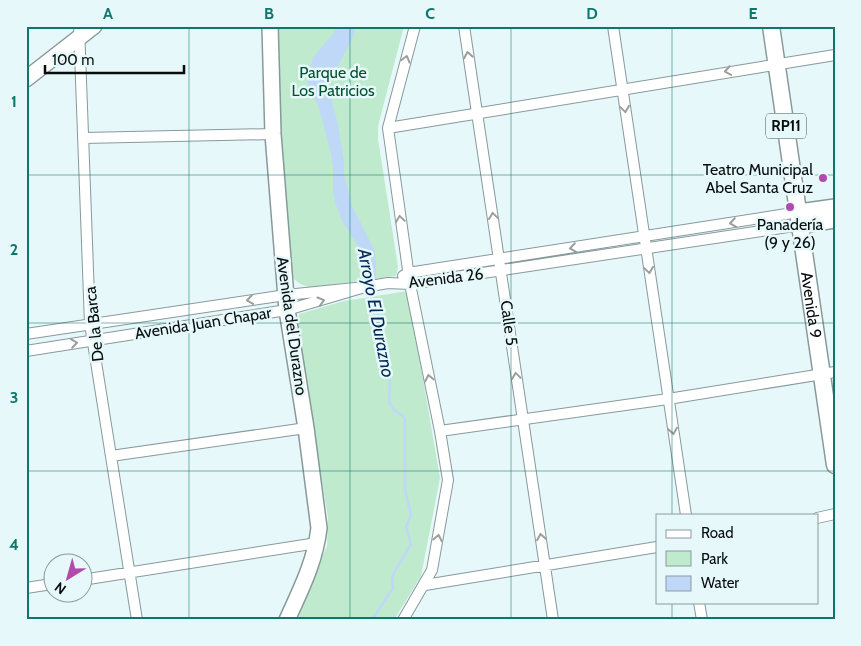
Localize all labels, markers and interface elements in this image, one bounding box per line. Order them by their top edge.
text: A [103,4,113,23]
text: B [264,4,274,23]
text: C [425,4,435,23]
text: D [586,4,598,23]
text: E [748,4,758,23]
scale bar [45,42,184,74]
text: 100 m [52,51,94,69]
one-way arrow [464,51,474,59]
one-way arrow [400,56,410,64]
park label: Parque de Los Patricios [291,63,375,100]
one-way arrow [724,66,733,76]
text: 1 [11,92,17,111]
one-way arrow [619,106,630,114]
road number: RP11 [766,114,806,138]
place label: Teatro Municipal Abel Santa Cruz [703,160,813,197]
marker: Teatro Municipal Abel Santa Cruz [817,172,829,184]
marker: Panadería (9 y 26) [784,201,796,213]
one-way arrow [488,211,499,219]
one-way arrow [396,214,406,223]
place label: Panadería (9 y 26) [757,215,824,252]
one-way arrow [729,217,738,227]
text: 2 [10,240,18,259]
one-way arrow [568,242,577,252]
water label: Arroyo El Durazno [353,246,399,379]
street label: Avenida del Durazno [273,255,311,397]
street label: Avenida 26 [408,264,484,292]
one-way arrow [643,266,653,274]
street label: Avenida 9 [797,271,826,340]
street label: De la Barca [81,285,107,362]
one-way arrow [245,294,253,305]
one-way arrow [316,296,325,307]
street label: Calle 5 [496,299,522,347]
street label: Avenida Juan Chapar [133,303,274,343]
one-way arrow [71,338,79,349]
one-way arrow [511,372,522,380]
one-way arrow [425,374,435,383]
text: 3 [10,388,18,407]
one-way arrow [667,426,677,435]
legend [656,514,818,604]
text: Road [701,524,734,542]
one-way arrow [536,533,546,541]
one-way arrow [432,534,443,543]
text: 4 [9,535,19,554]
text: Park [701,550,728,568]
north arrow [42,554,92,604]
text: Water [701,574,739,592]
text: N [51,578,70,599]

